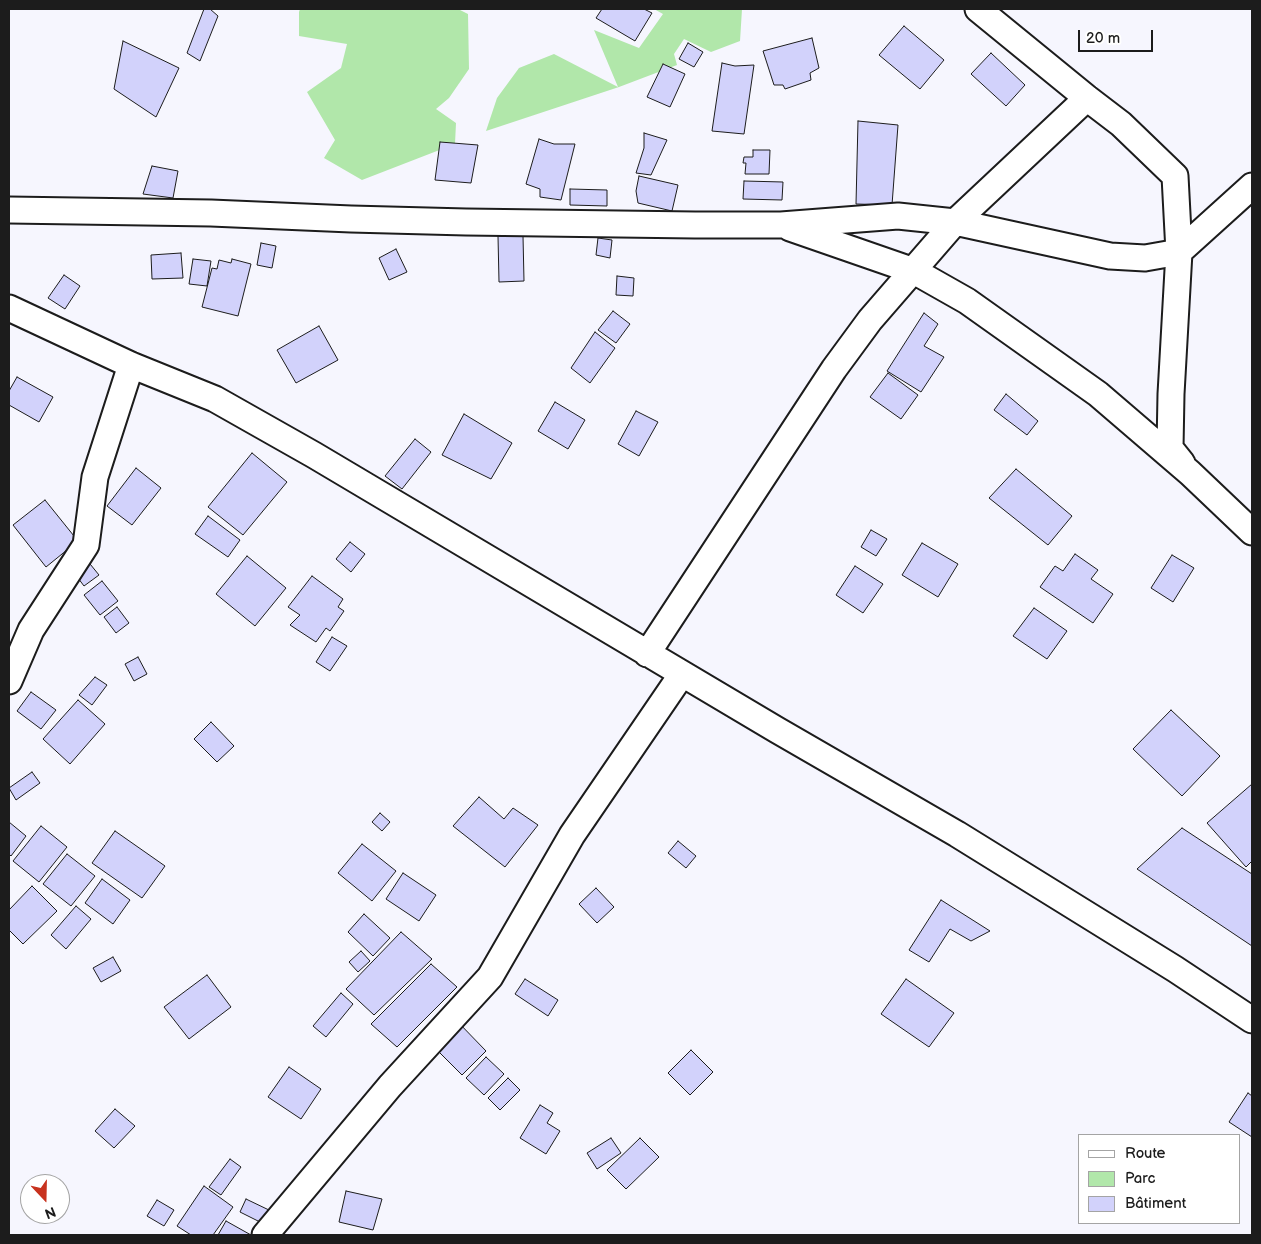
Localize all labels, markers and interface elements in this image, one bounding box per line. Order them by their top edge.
scale bar [1081,20,1156,52]
text: 20 m [1086,29,1120,48]
legend [1078,1134,1241,1224]
text: Route [1125,1144,1165,1163]
text: Parc [1125,1169,1155,1188]
north arrow [20,1174,70,1224]
text: Bâtiment [1125,1194,1186,1213]
text: N [42,1203,58,1222]

